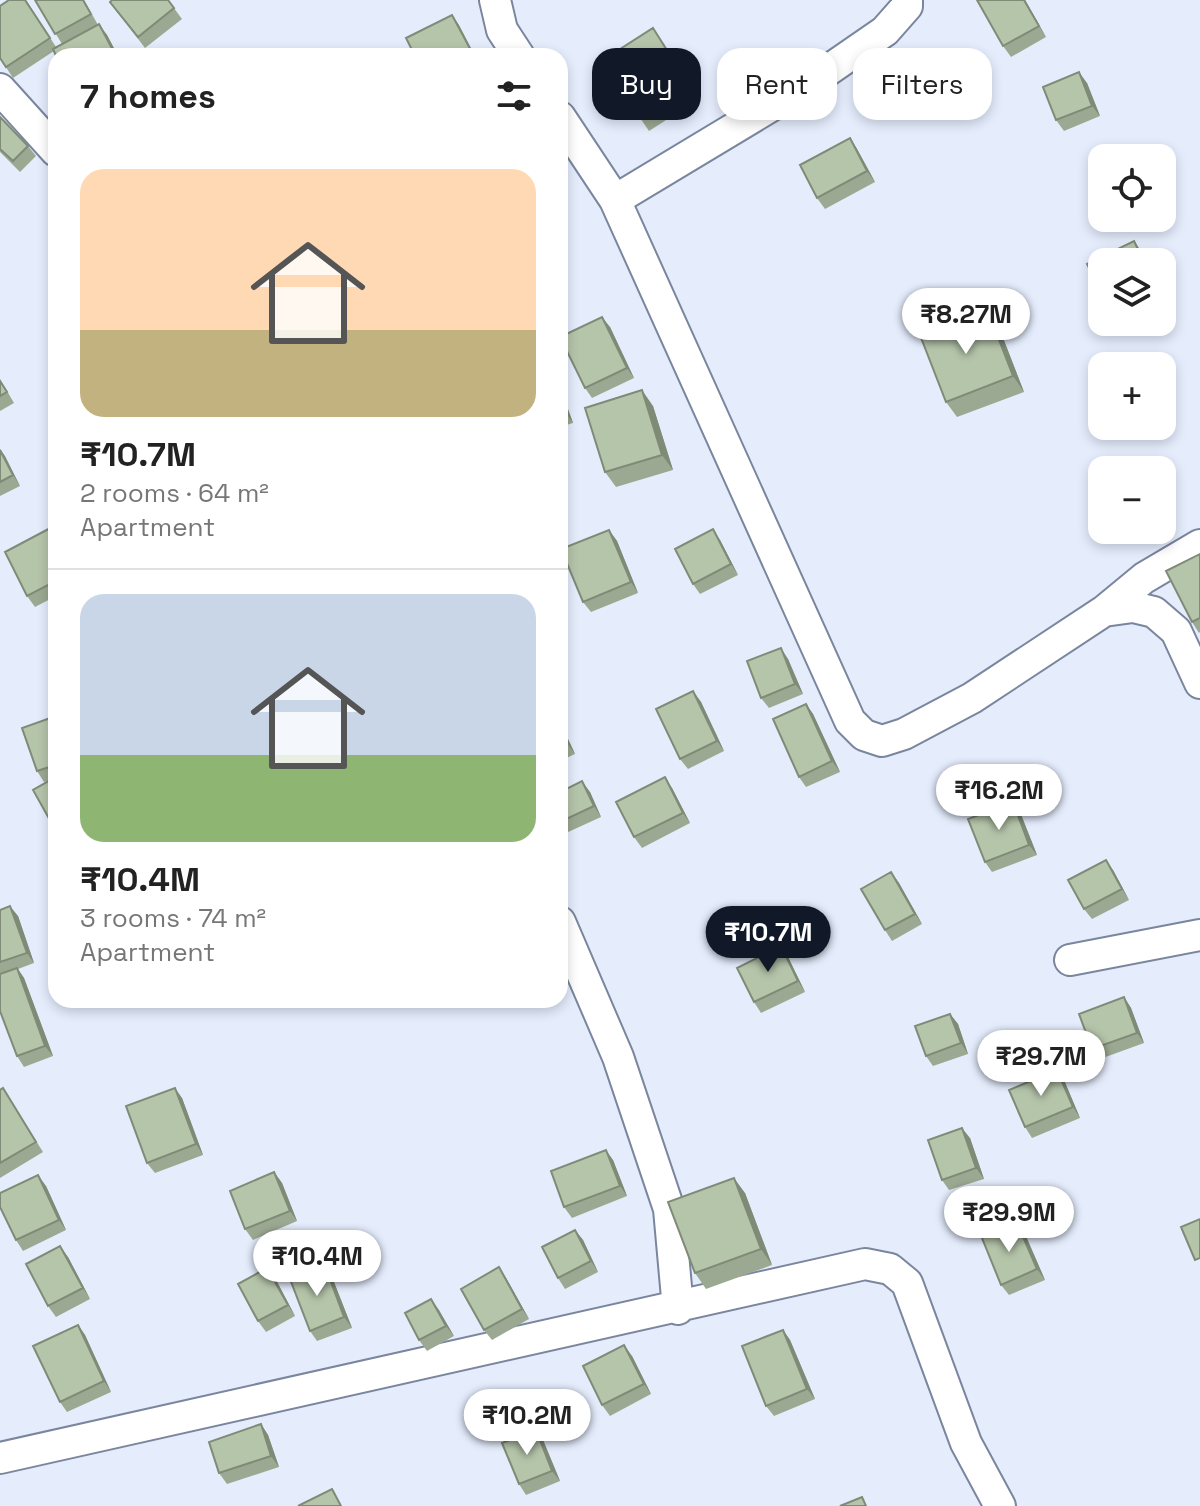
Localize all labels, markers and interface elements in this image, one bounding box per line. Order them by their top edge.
chip: Buy [592,48,701,120]
chip: Rent [717,48,837,120]
chip: Filters [853,48,992,120]
icon: filters [492,74,536,118]
text: 7 homes [80,75,216,118]
map controls [1088,144,1176,544]
button: locate [1088,144,1176,232]
icon: home [236,221,380,365]
button: layers [1088,248,1176,336]
pin: ₹8.27M [901,288,1031,356]
text: ₹8.27M [920,297,1012,331]
button: + [1088,352,1176,440]
text: ₹10.7M [80,433,196,476]
button: − [1088,456,1176,544]
text: 2 rooms · 64 m² [80,476,269,510]
text: Apartment [80,510,215,544]
icon: home [236,646,380,790]
pin: ₹16.2M [934,764,1064,832]
text: ₹16.2M [954,773,1044,807]
text: ₹10.4M [80,858,200,901]
text: 3 rooms · 74 m² [80,901,266,935]
pin: ₹10.7M [703,906,833,974]
text: ₹10.7M [724,915,812,949]
text: Apartment [80,935,215,969]
pin: ₹29.7M [976,1030,1106,1098]
text: ₹29.7M [995,1039,1087,1073]
pin: ₹29.9M [944,1186,1074,1254]
text: ₹29.9M [962,1195,1056,1229]
pin: ₹10.4M [252,1230,382,1298]
text: ₹10.4M [271,1239,363,1273]
pin: ₹10.2M [462,1389,592,1457]
text: ₹10.2M [482,1398,572,1432]

